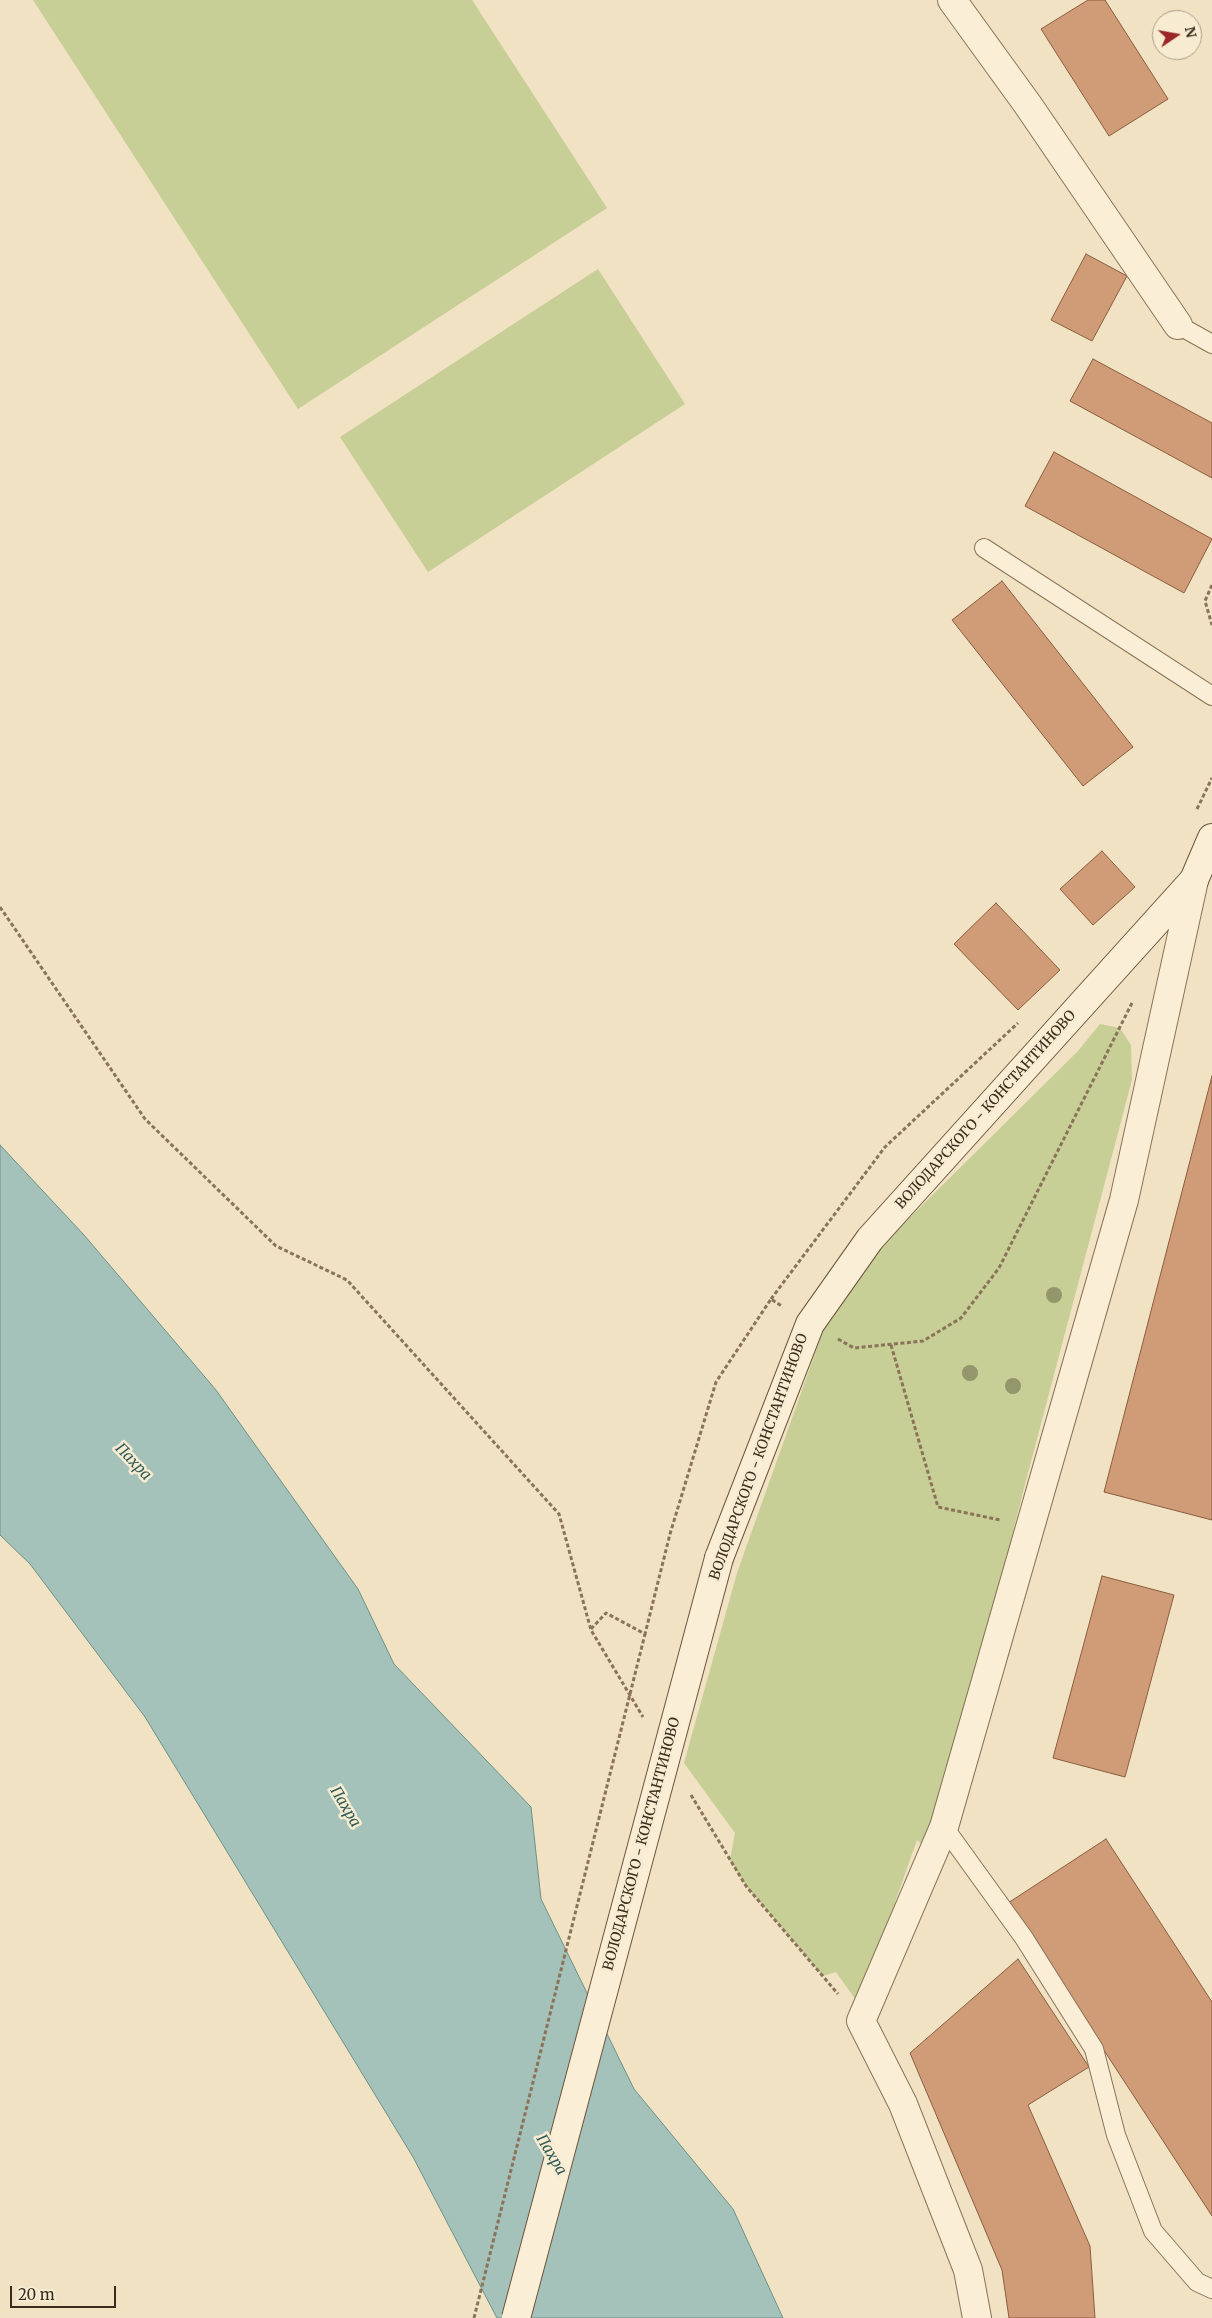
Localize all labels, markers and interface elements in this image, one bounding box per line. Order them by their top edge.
north arrow [1152,10,1202,60]
text: N [1181,25,1201,39]
street label: ВОЛОДАРСКОГО - КОНСТАНТИНОВО [892,1007,1080,1213]
street label: ВОЛОДАРСКОГО - КОНСТАНТИНОВО [706,1331,812,1583]
water label: Пахра [111,1440,155,1484]
street label: ВОЛОДАРСКОГО - КОНСТАНТИНОВО [600,1716,684,1972]
water label: Пахра [326,1783,364,1831]
water label: Пахра [532,2131,570,2179]
scale bar [12,2276,119,2308]
text: 20 m [18,2285,55,2304]

